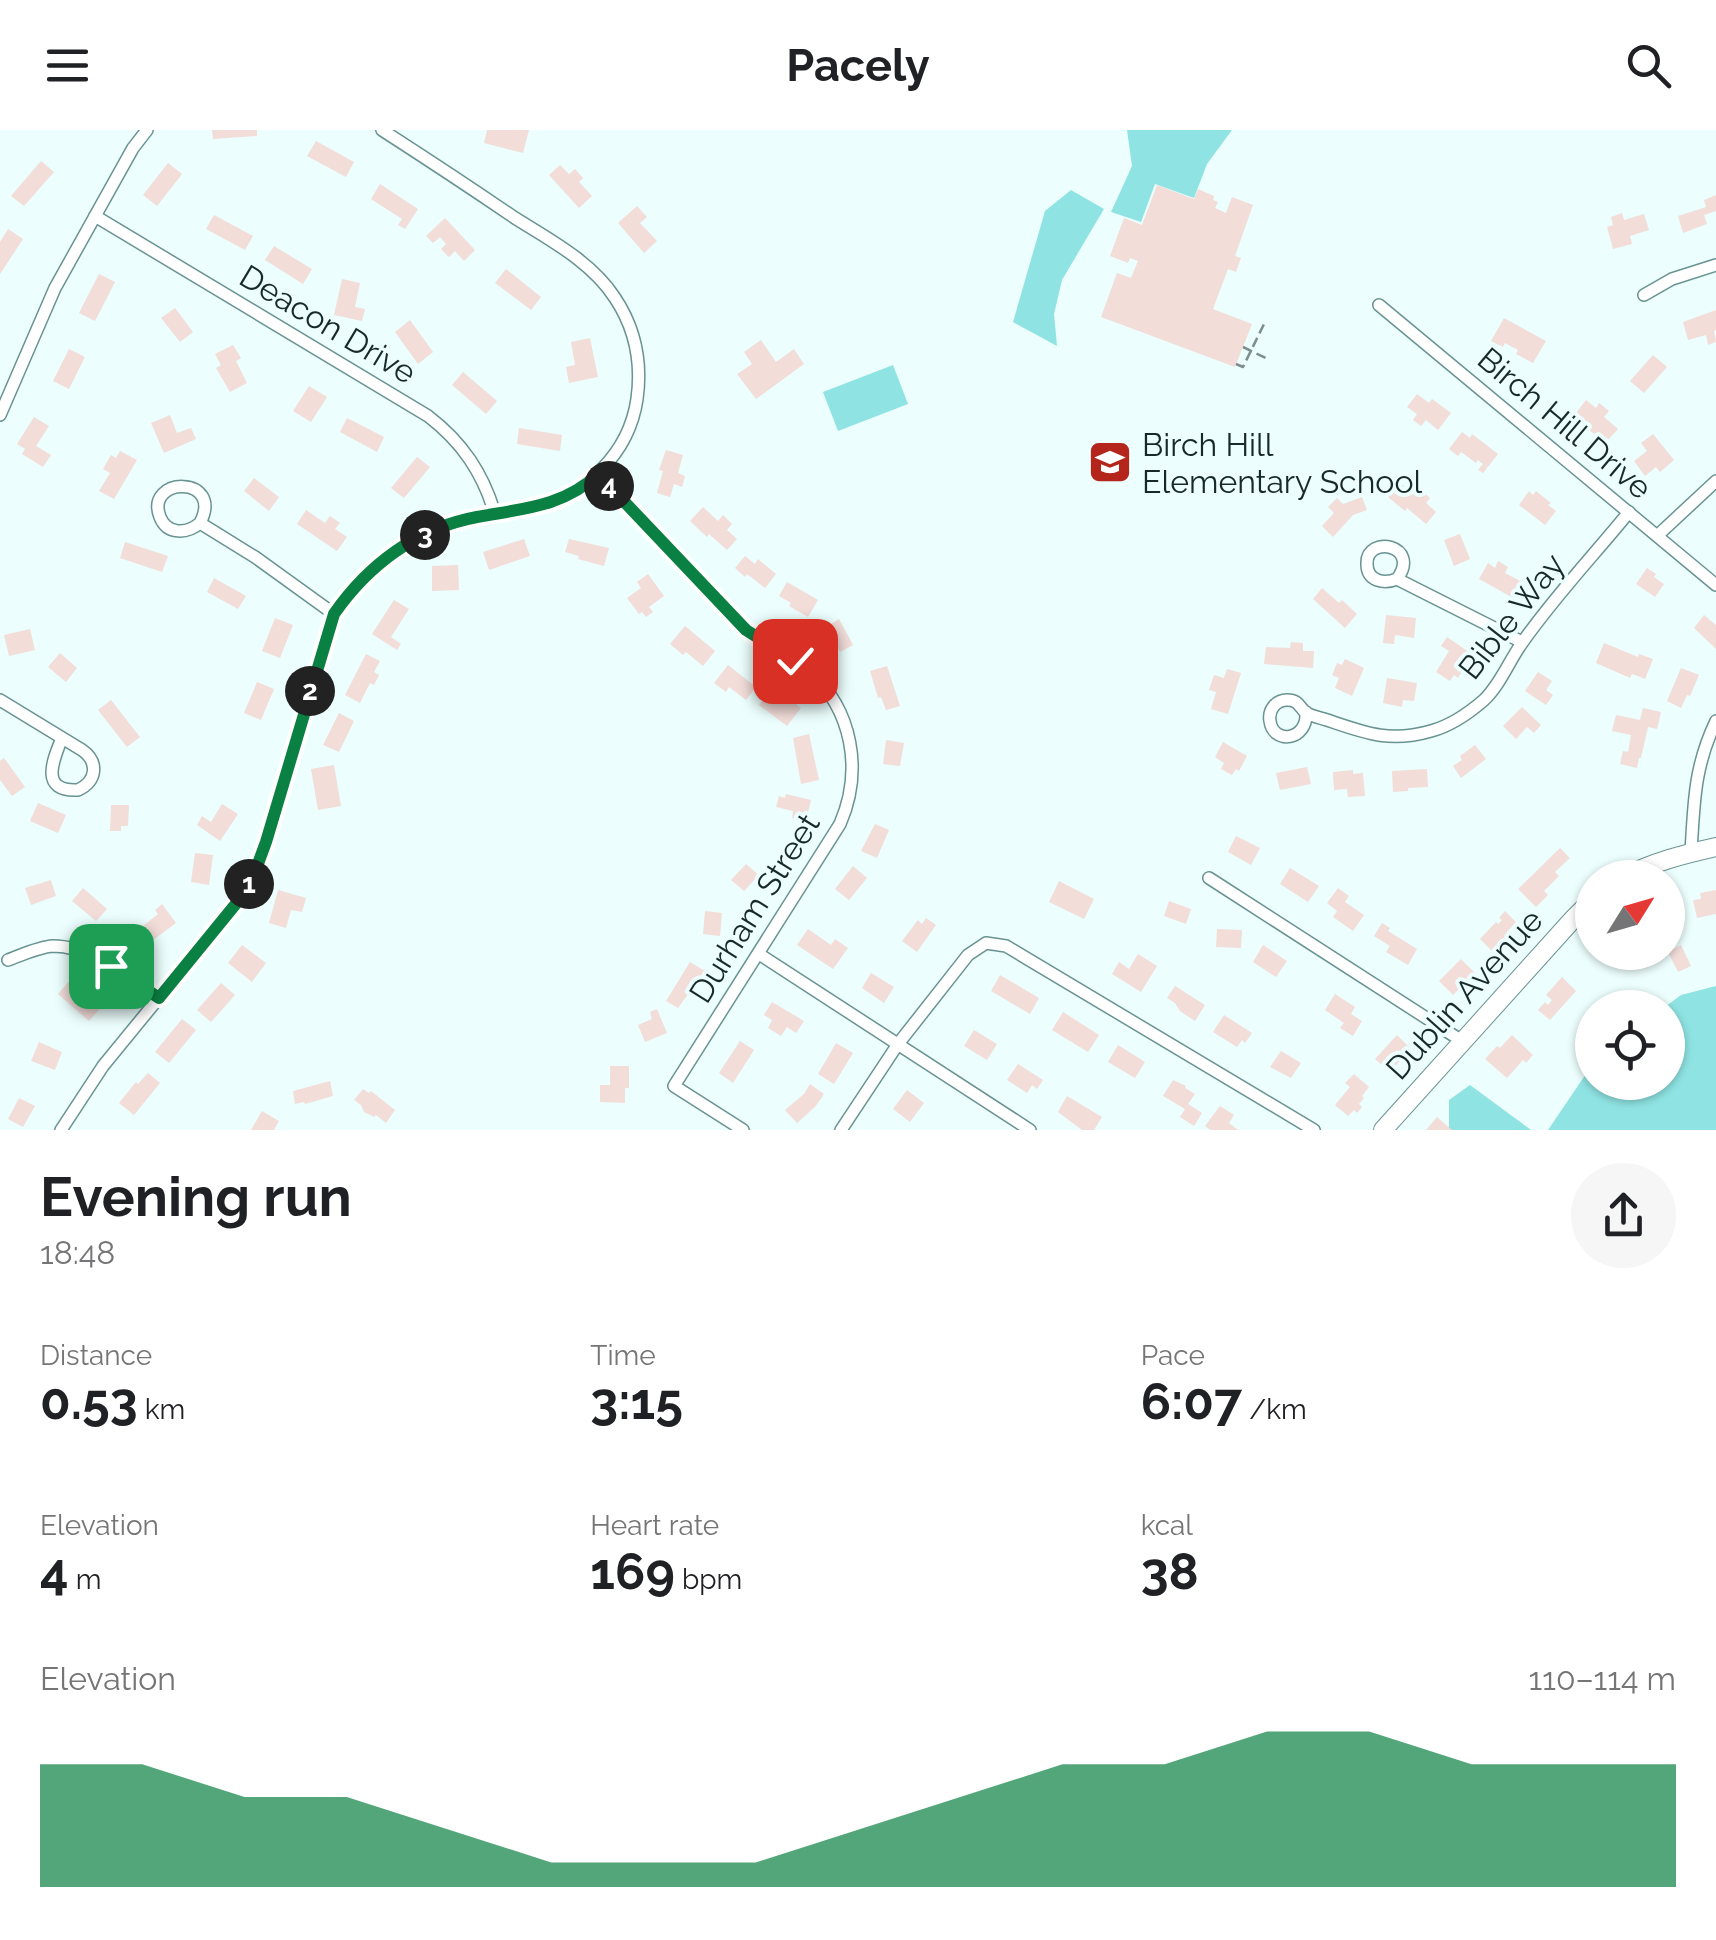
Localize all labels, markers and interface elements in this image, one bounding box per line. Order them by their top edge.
icon: menu [40,38,95,93]
icon: search [1621,38,1676,93]
text: Pacely [786,39,930,92]
street label: Deacon Drive [233,257,423,391]
street label: Birch Hill Drive [1471,340,1659,506]
place label: Birch Hill Elementary School [1142,426,1422,500]
school or university icon: Birch Hill Elementary School [1087,439,1133,485]
pin: 4 [584,461,634,511]
text: 4 [601,469,617,502]
pin: 3 [400,510,450,560]
text: 3 [417,518,433,551]
street label: Bible Way [1451,546,1571,686]
pin [753,619,838,704]
icon: check [768,634,823,689]
pin: 2 [285,666,335,716]
text: 2 [302,674,318,707]
street label: Durham Street [681,807,827,1009]
pin: 1 [224,859,274,909]
north arrow [1575,860,1685,970]
map controls [1575,860,1685,1100]
text: 1 [242,867,256,900]
street label: Dublin Avenue [1378,902,1550,1086]
pin [69,924,154,1009]
icon: arrive [84,939,139,994]
button: locate [1575,990,1685,1100]
button: share [1571,1163,1676,1268]
text: Evening run [40,1164,352,1229]
text: 18:48 [40,1234,115,1271]
text: Distance [40,1339,152,1372]
text: Time [590,1339,656,1372]
text: Pace [1141,1339,1205,1372]
text: 0.53 [40,1372,138,1431]
text: 3:15 [590,1372,683,1431]
text: 6:07 [1141,1372,1242,1431]
text: km [138,1393,185,1426]
text: /km [1242,1393,1307,1426]
text: Elevation [40,1509,159,1542]
text: Heart rate [590,1509,719,1542]
text: kcal [1141,1509,1193,1542]
text: 4 [40,1542,69,1601]
text: 169 [590,1542,675,1601]
text: 38 [1141,1542,1199,1601]
text: m [69,1563,101,1596]
text: bpm [675,1563,742,1596]
text: Elevation [40,1660,176,1697]
text: 110–114 m [1529,1660,1676,1697]

